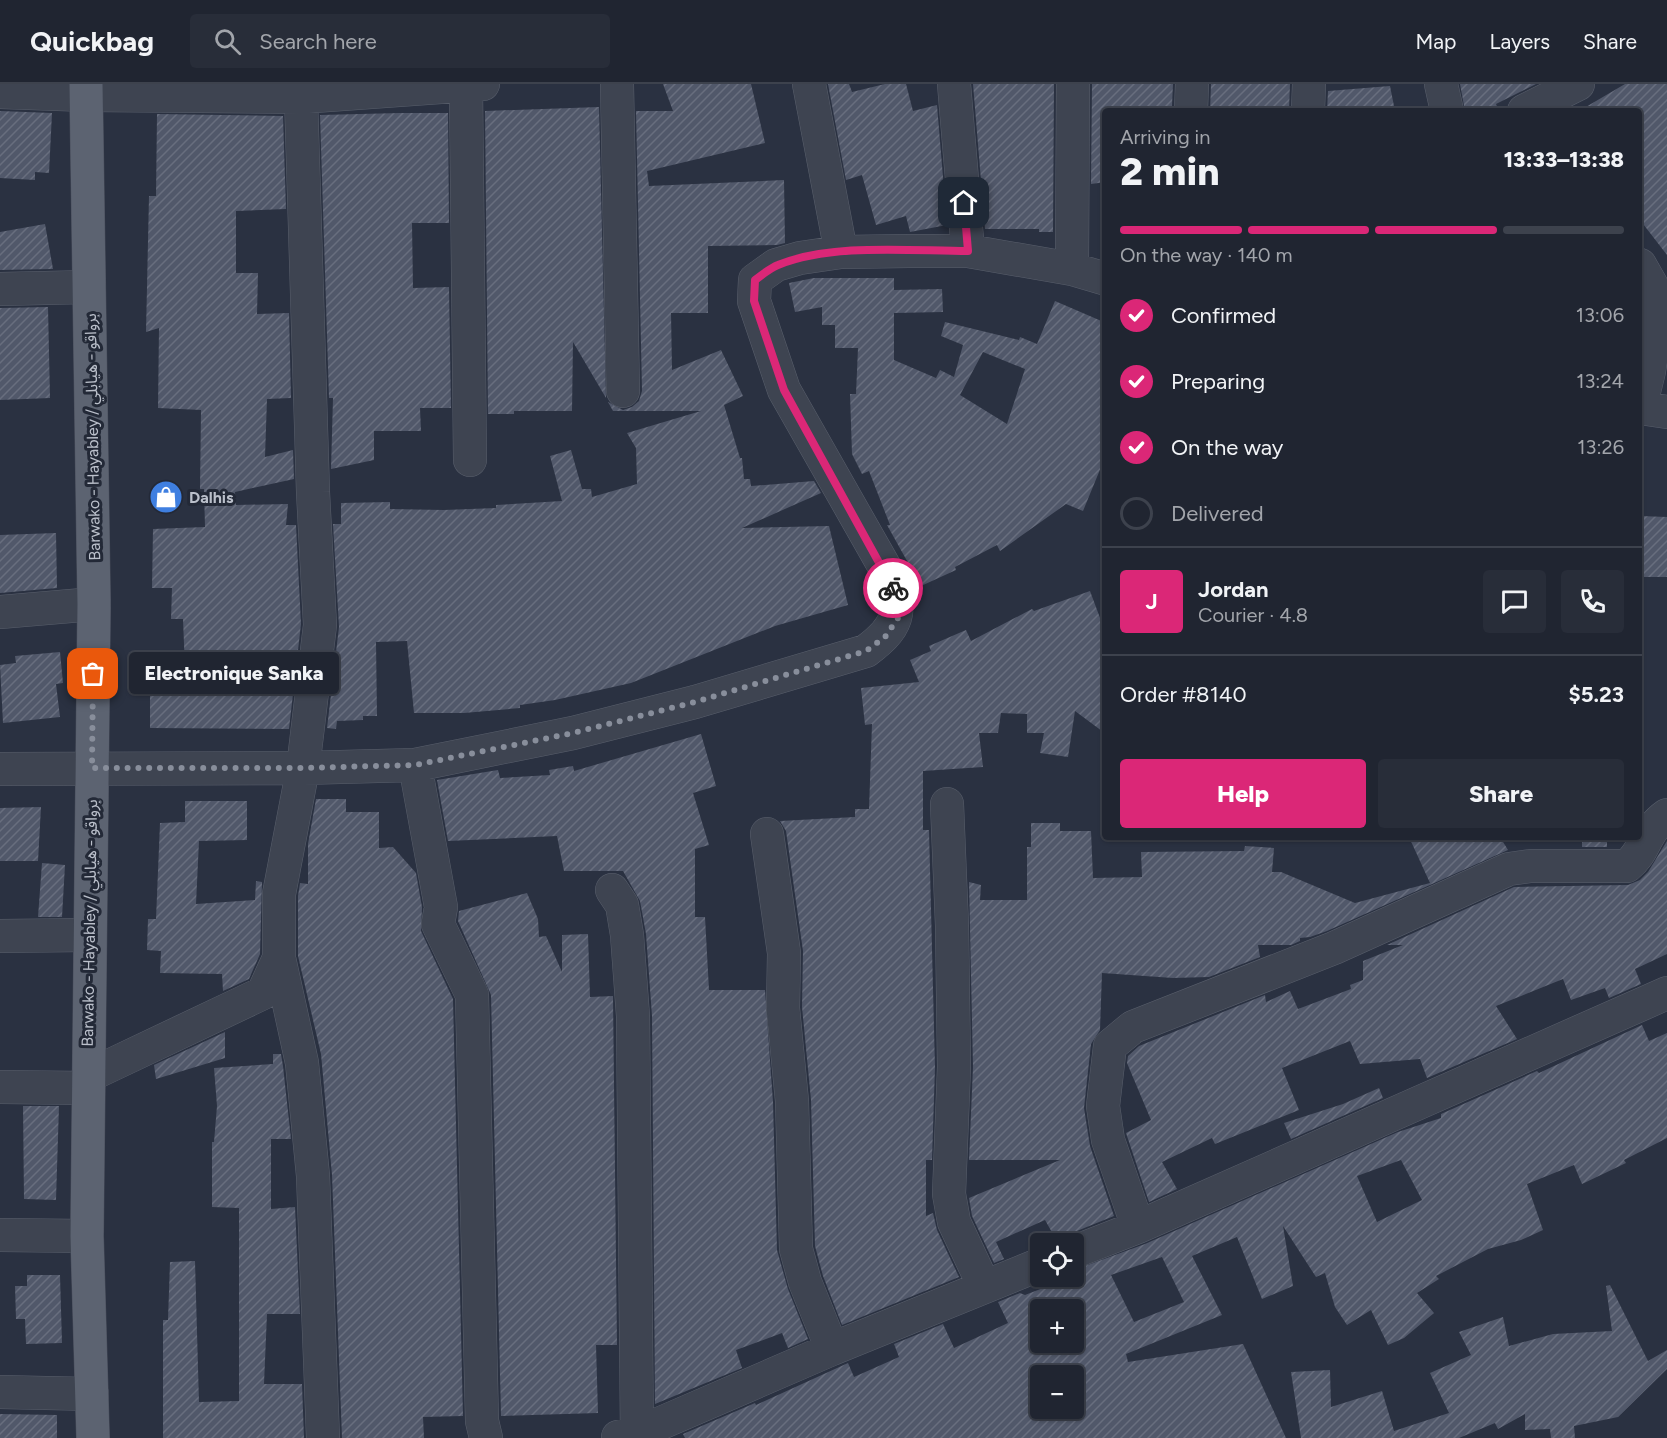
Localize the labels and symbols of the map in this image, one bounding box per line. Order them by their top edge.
pin [938,177,989,228]
street label: Barwako - Hayabley / برواقو - هيابلي [81,313,107,561]
shop icon: Dalhis [148,479,184,515]
place label: Dalhis [189,488,234,507]
courier [863,558,923,618]
pin [67,648,118,699]
callout: Electronique Sanka [129,653,339,695]
street label: Barwako - Hayabley / برواقو - هيابلي [78,799,104,1047]

